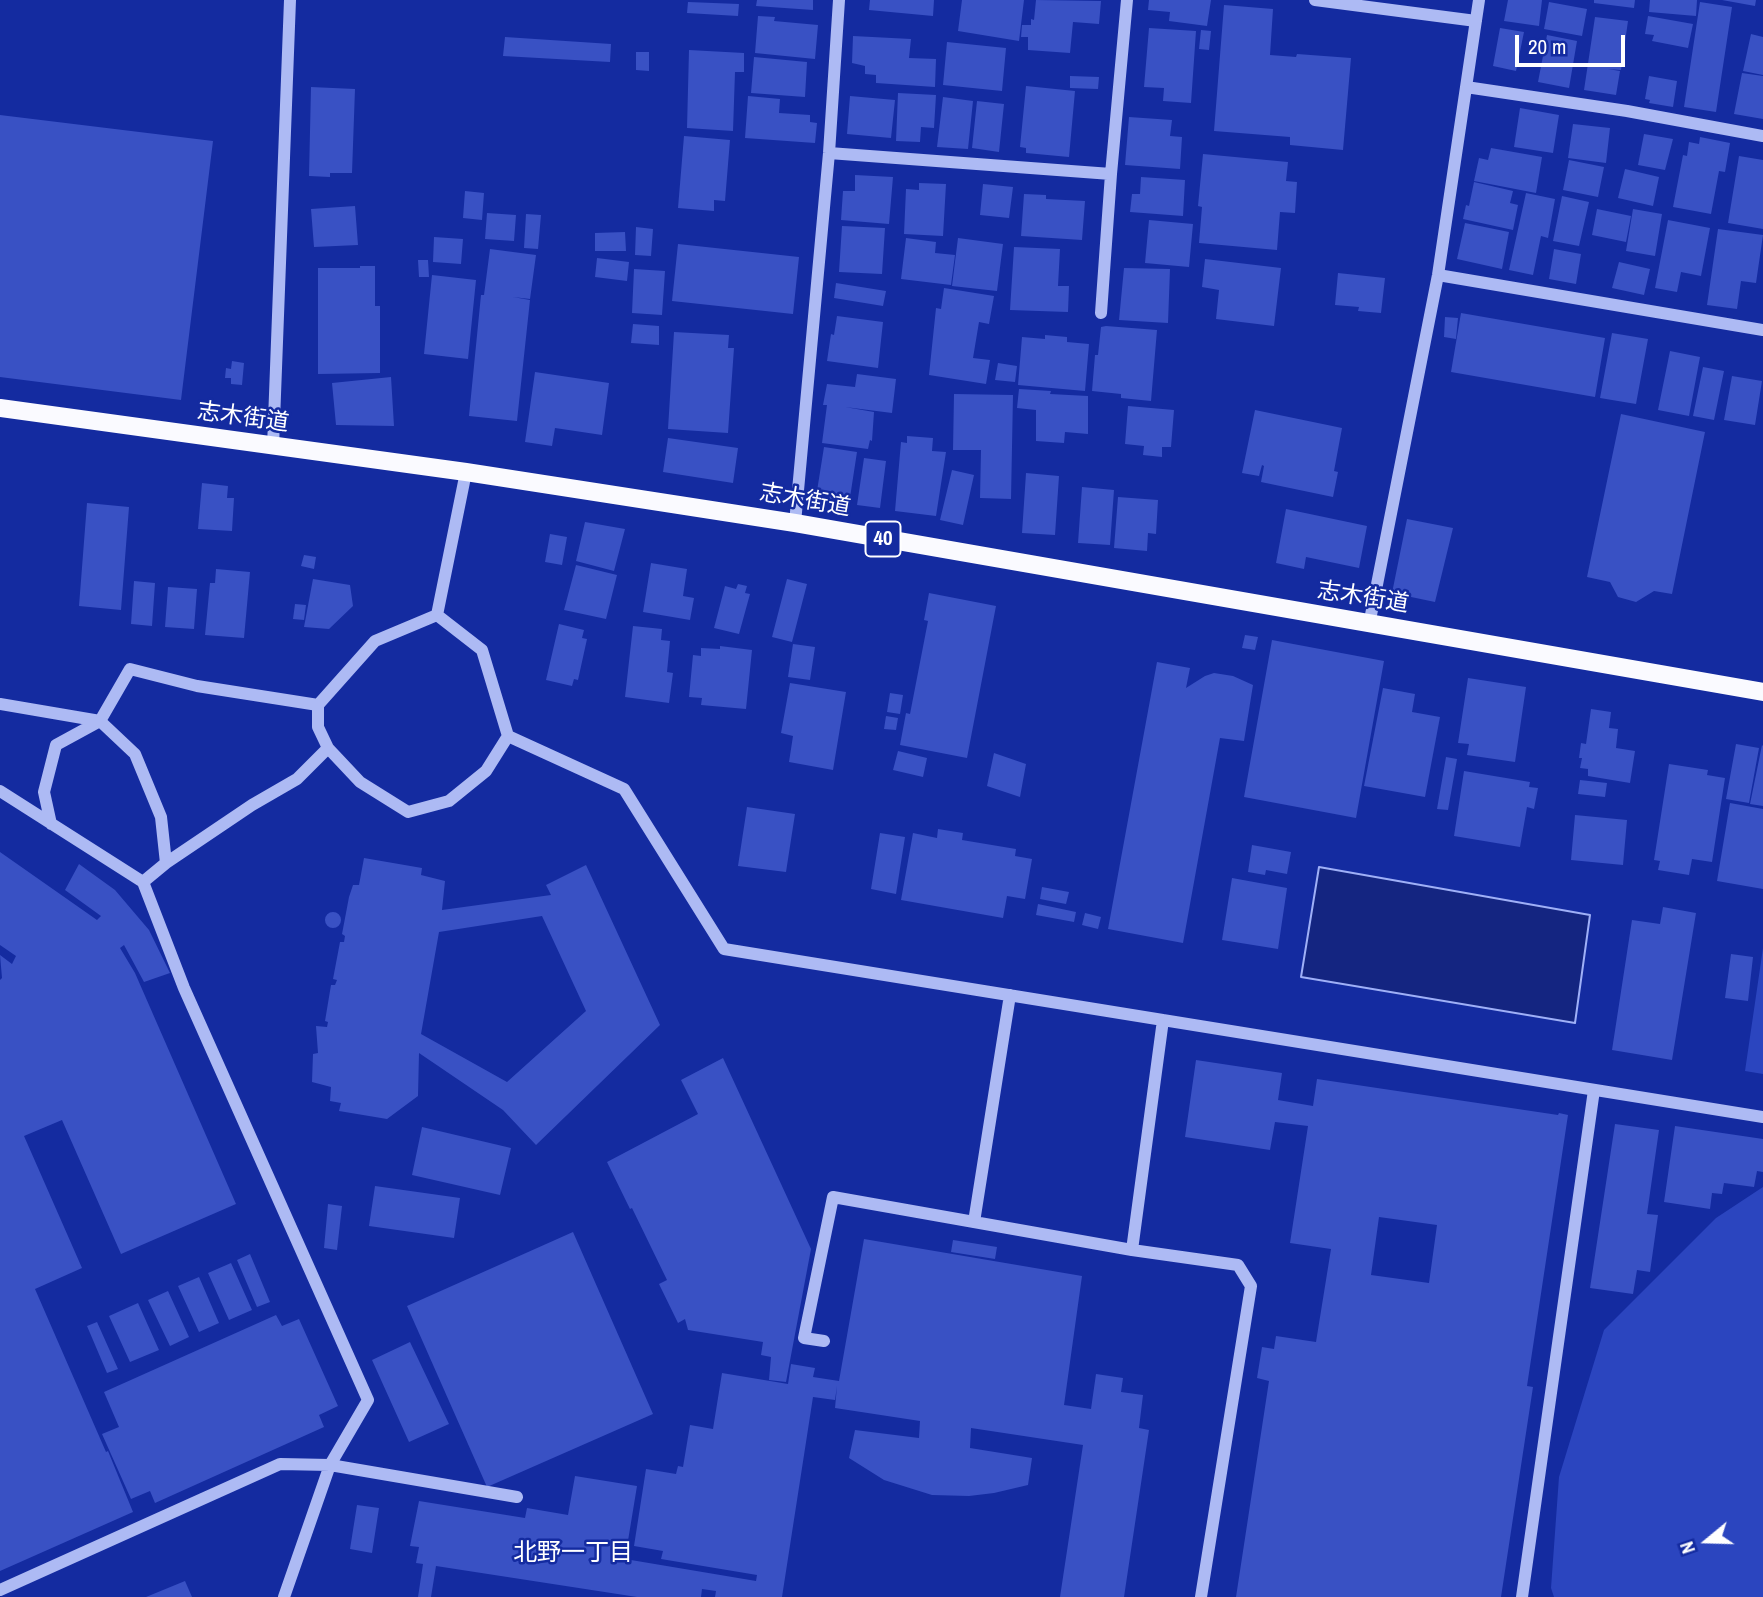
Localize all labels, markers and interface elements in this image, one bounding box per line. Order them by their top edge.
scale bar [1518,21,1628,65]
text: 20 m [1528,32,1566,61]
street label: 志木街道 [196,398,290,438]
street label: 志木街道 [757,479,853,523]
road number: 40 [866,522,900,556]
street label: 志木街道 [1315,577,1411,619]
north arrow [1672,1506,1742,1576]
text: N [1673,1538,1701,1557]
district label: 北野一丁目 [513,1540,633,1568]

